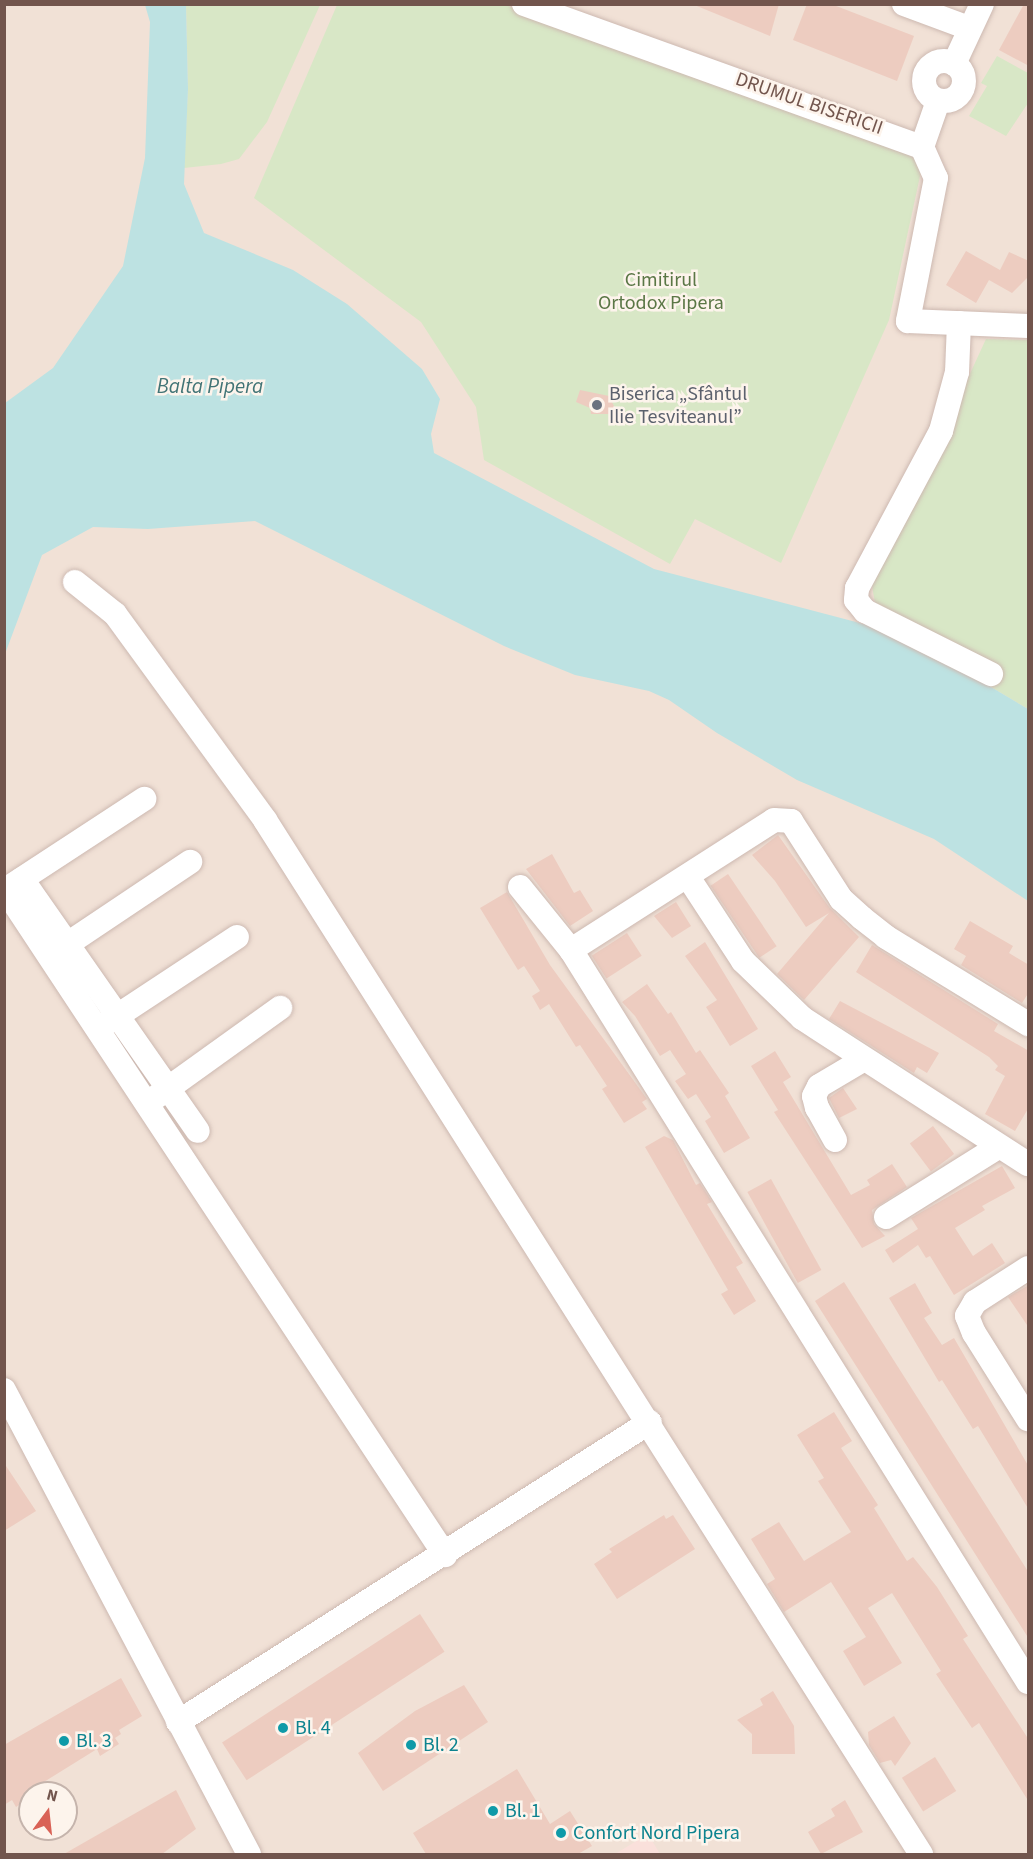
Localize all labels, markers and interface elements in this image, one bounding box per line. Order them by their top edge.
street label: DRUMUL BISERICII [732,67,886,141]
park label: Cimitirul Ortodox Pipera [598,268,724,315]
water label: Balta Pipera [157,373,263,399]
place label: Biserica „Sfântul Ilie Tesviteanul” [609,382,747,429]
marker: Biserica „Sfântul Ilie Tesviteanul” [590,398,604,412]
place label: Bl. 4 [295,1716,331,1740]
marker: Bl. 4 [276,1721,290,1735]
place label: Bl. 3 [76,1729,112,1753]
place label: Bl. 2 [423,1733,459,1757]
marker: Bl. 3 [57,1734,71,1748]
marker: Bl. 2 [404,1738,418,1752]
north arrow [18,1781,78,1841]
text: N [44,1784,60,1808]
place label: Bl. 1 [505,1799,541,1823]
marker: Bl. 1 [486,1804,500,1818]
place label: Confort Nord Pipera [573,1821,740,1845]
marker: Confort Nord Pipera [554,1826,568,1840]

